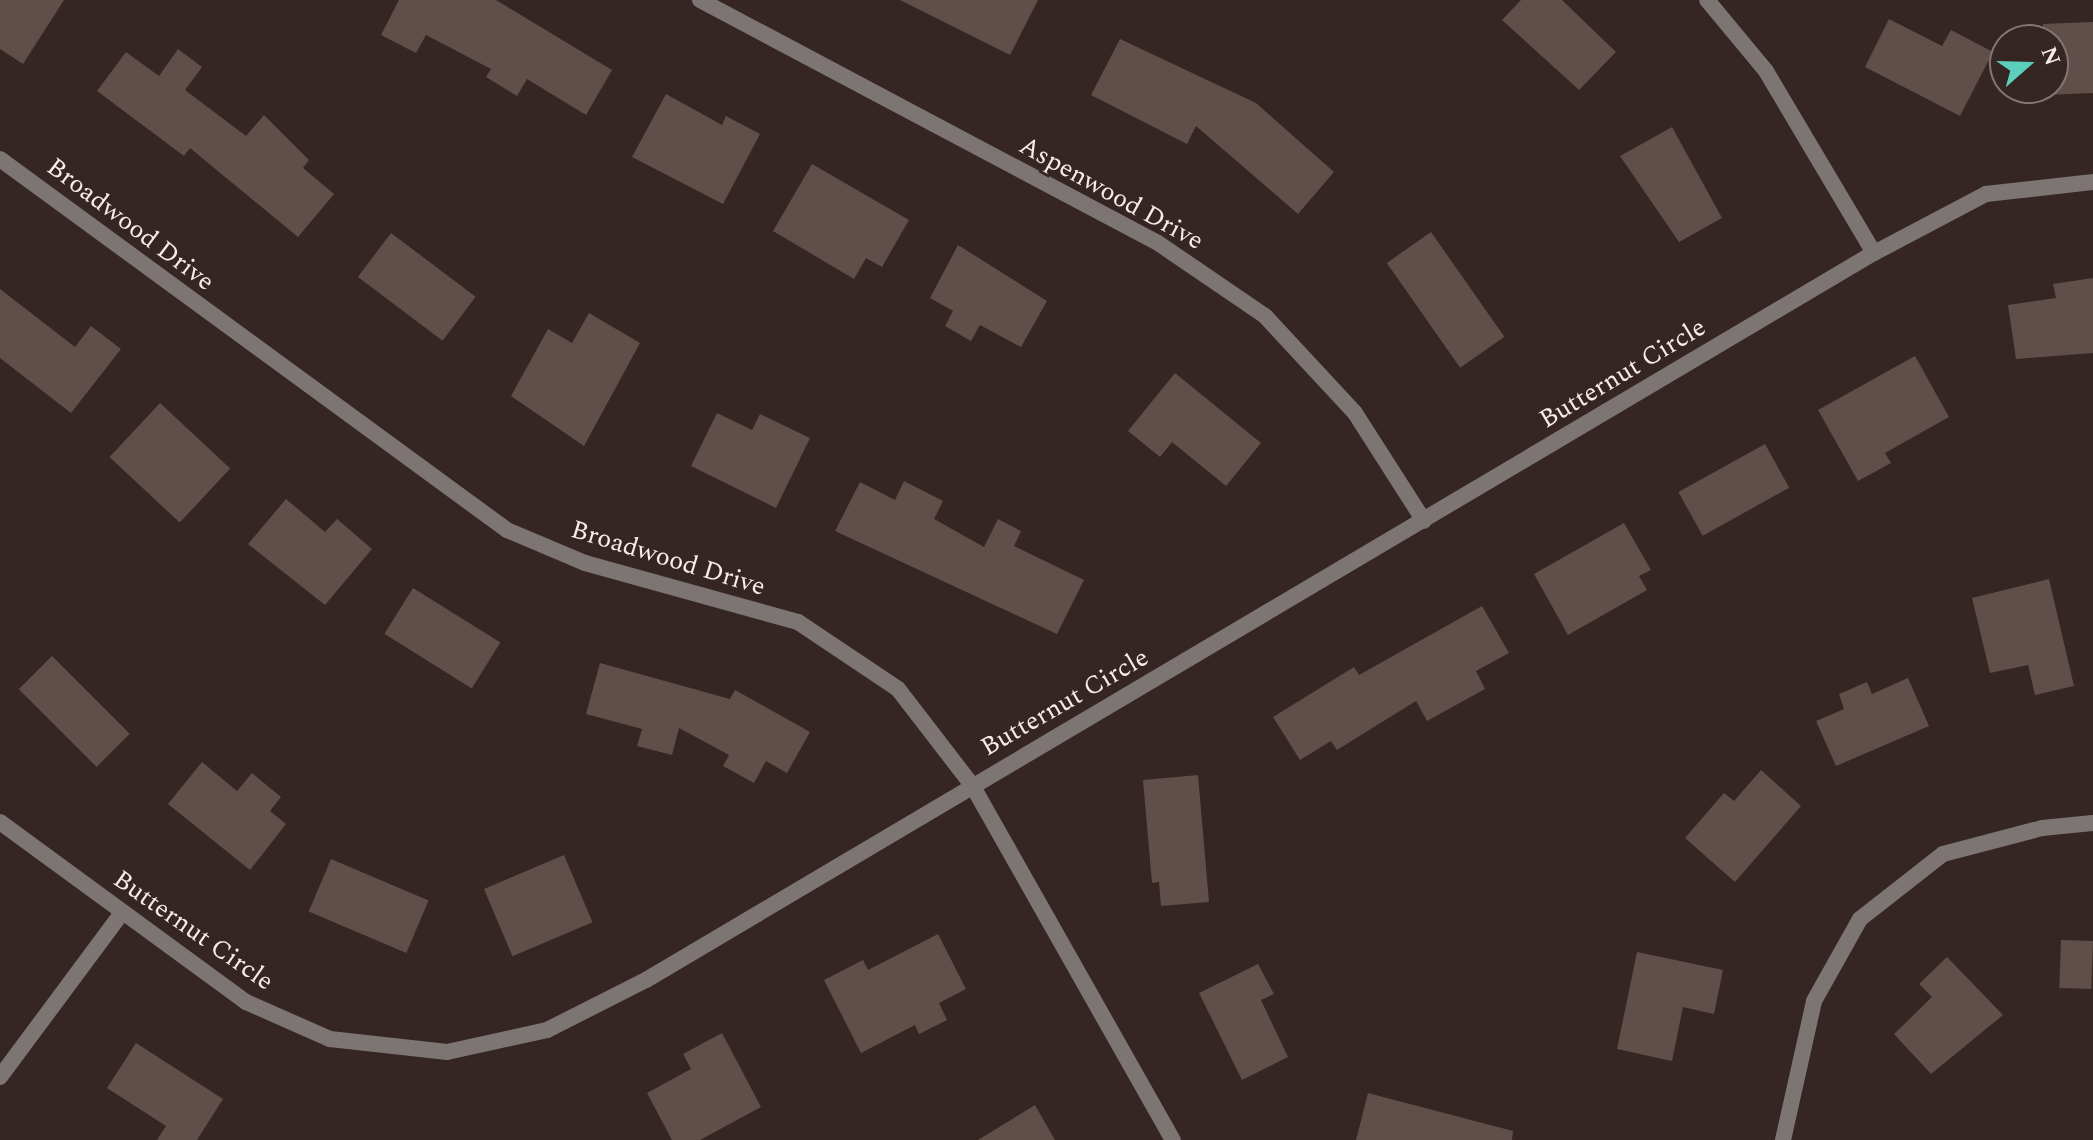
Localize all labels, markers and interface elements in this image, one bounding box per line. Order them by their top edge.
north arrow [1989,24,2069,104]
text: N [2032,42,2069,70]
street label: Aspenwood Drive [1014,131,1208,257]
street label: Broadwood Drive [40,152,220,298]
street label: Butternut Circle [1534,312,1712,436]
street label: Broadwood Drive [567,515,769,603]
street label: Butternut Circle [976,642,1154,764]
street label: Butternut Circle [107,864,279,998]

